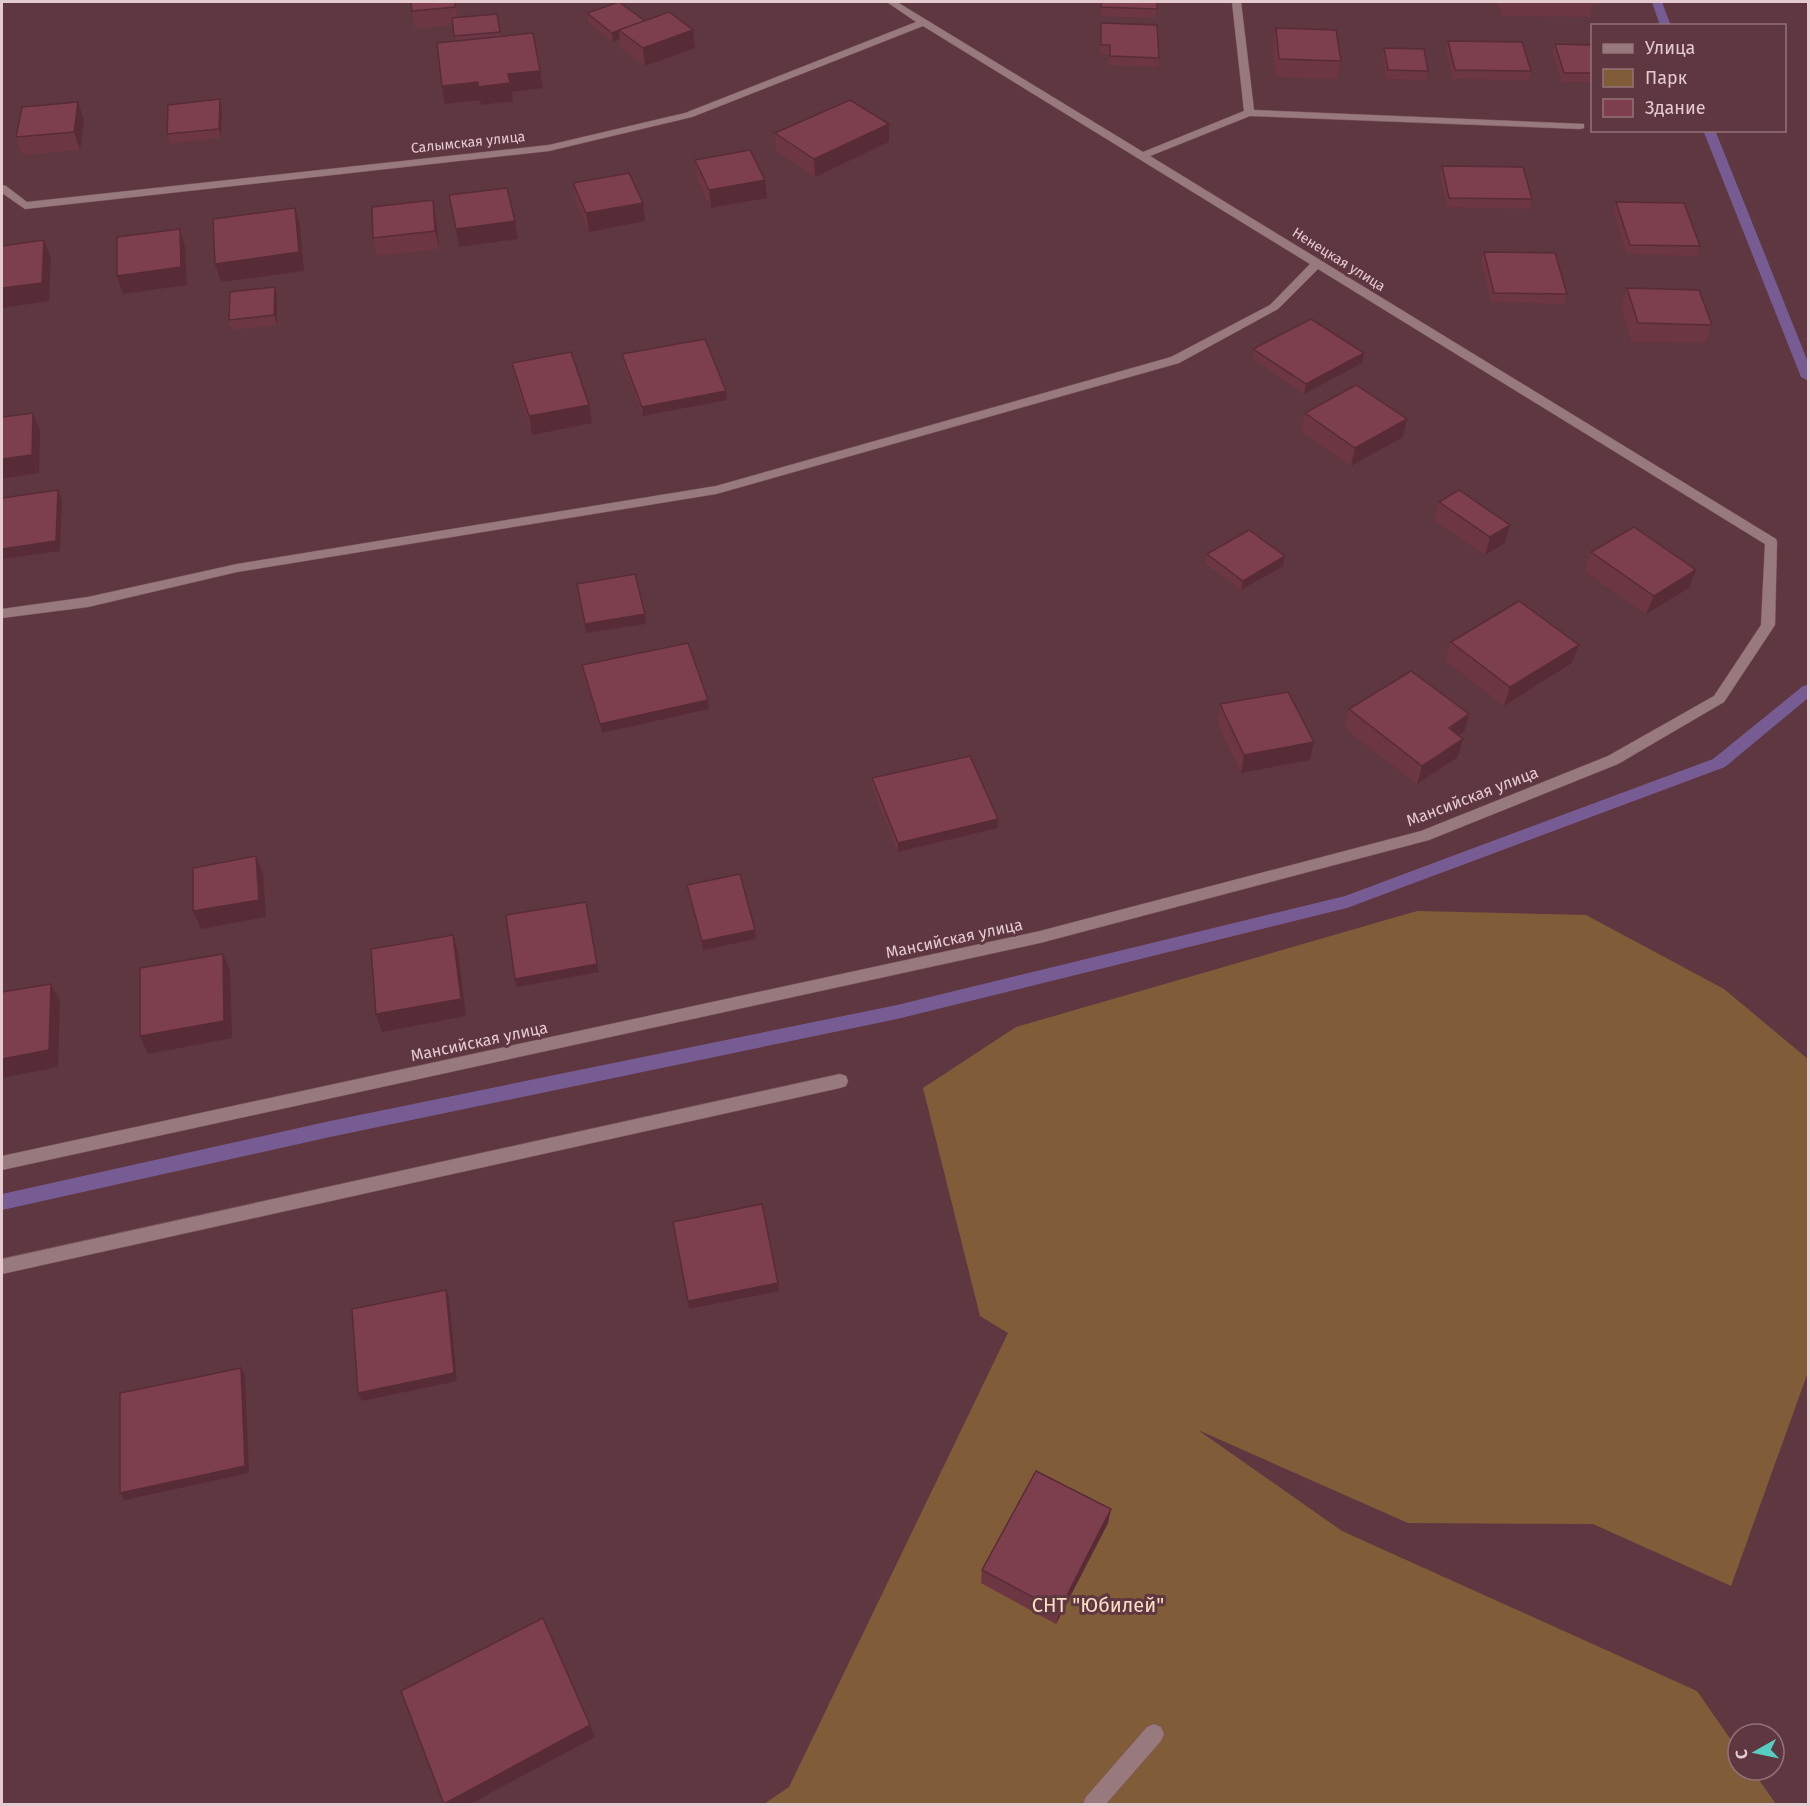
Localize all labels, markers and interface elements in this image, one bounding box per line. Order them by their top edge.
legend [1591,24,1786,132]
text: Улица [1645,37,1695,59]
text: Парк [1645,67,1688,89]
text: Здание [1645,97,1706,119]
street label: Салымская улица [410,128,526,157]
street label: Ненецкая улица [1289,224,1388,295]
street label: Мансийская улица [1404,763,1541,830]
street label: Мансийская улица [884,915,1024,962]
street label: Мансийская улица [409,1018,549,1065]
park label: СНТ "Юбилей" [1032,1593,1164,1617]
north arrow [1726,1722,1786,1782]
text: С [1731,1747,1752,1760]

